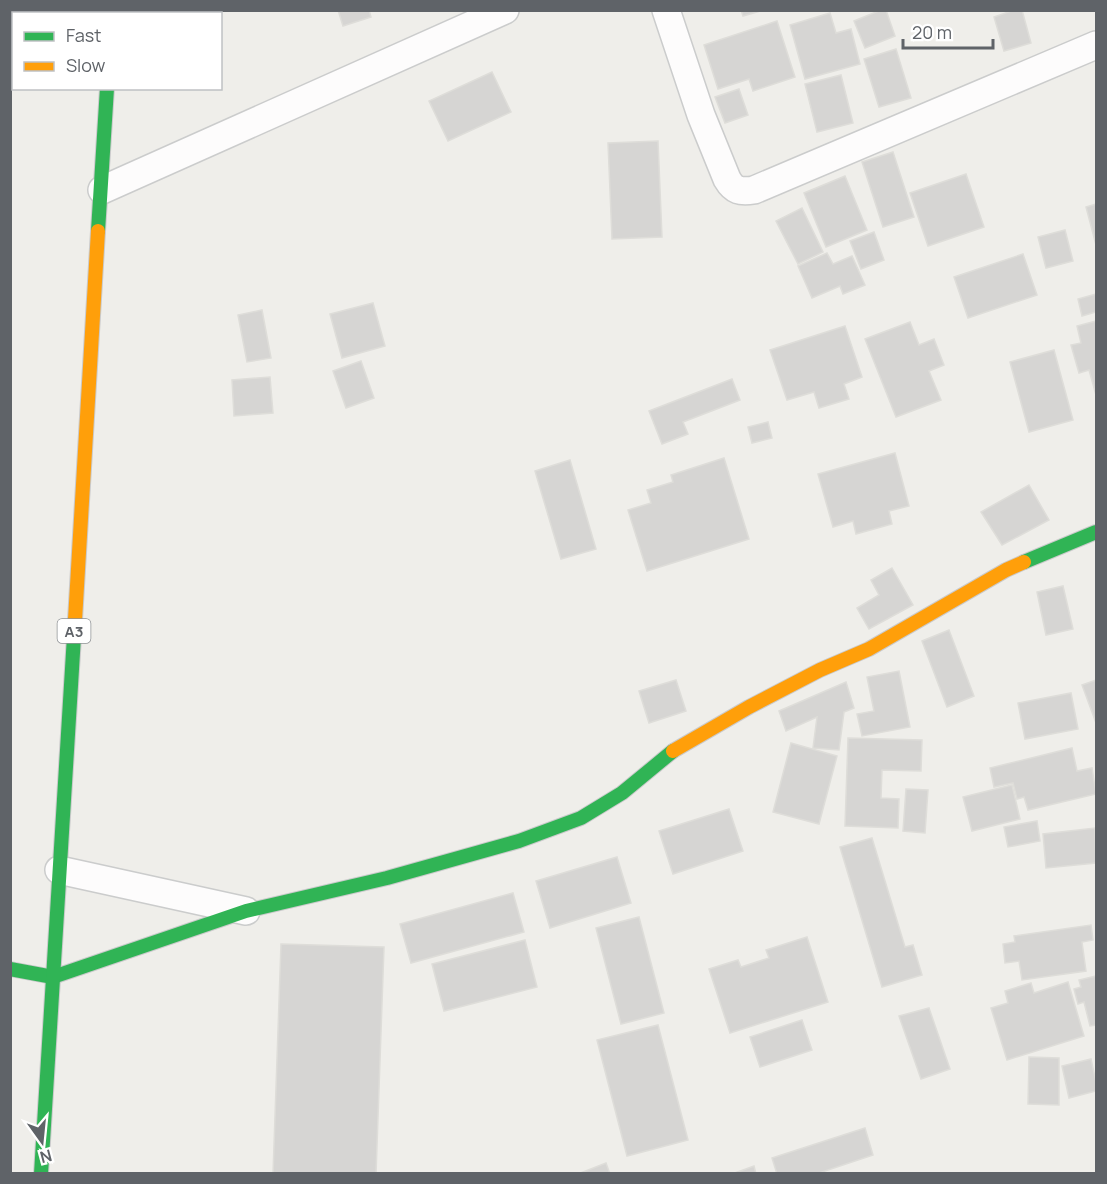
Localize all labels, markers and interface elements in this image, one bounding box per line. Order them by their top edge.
legend [12,12,222,90]
scale bar [903,12,993,50]
text: 20 m [912,20,952,44]
text: Fast [66,23,101,47]
text: Slow [66,53,106,77]
road number: A3 [58,619,90,643]
north arrow [12,1112,72,1172]
text: N [37,1144,54,1169]

